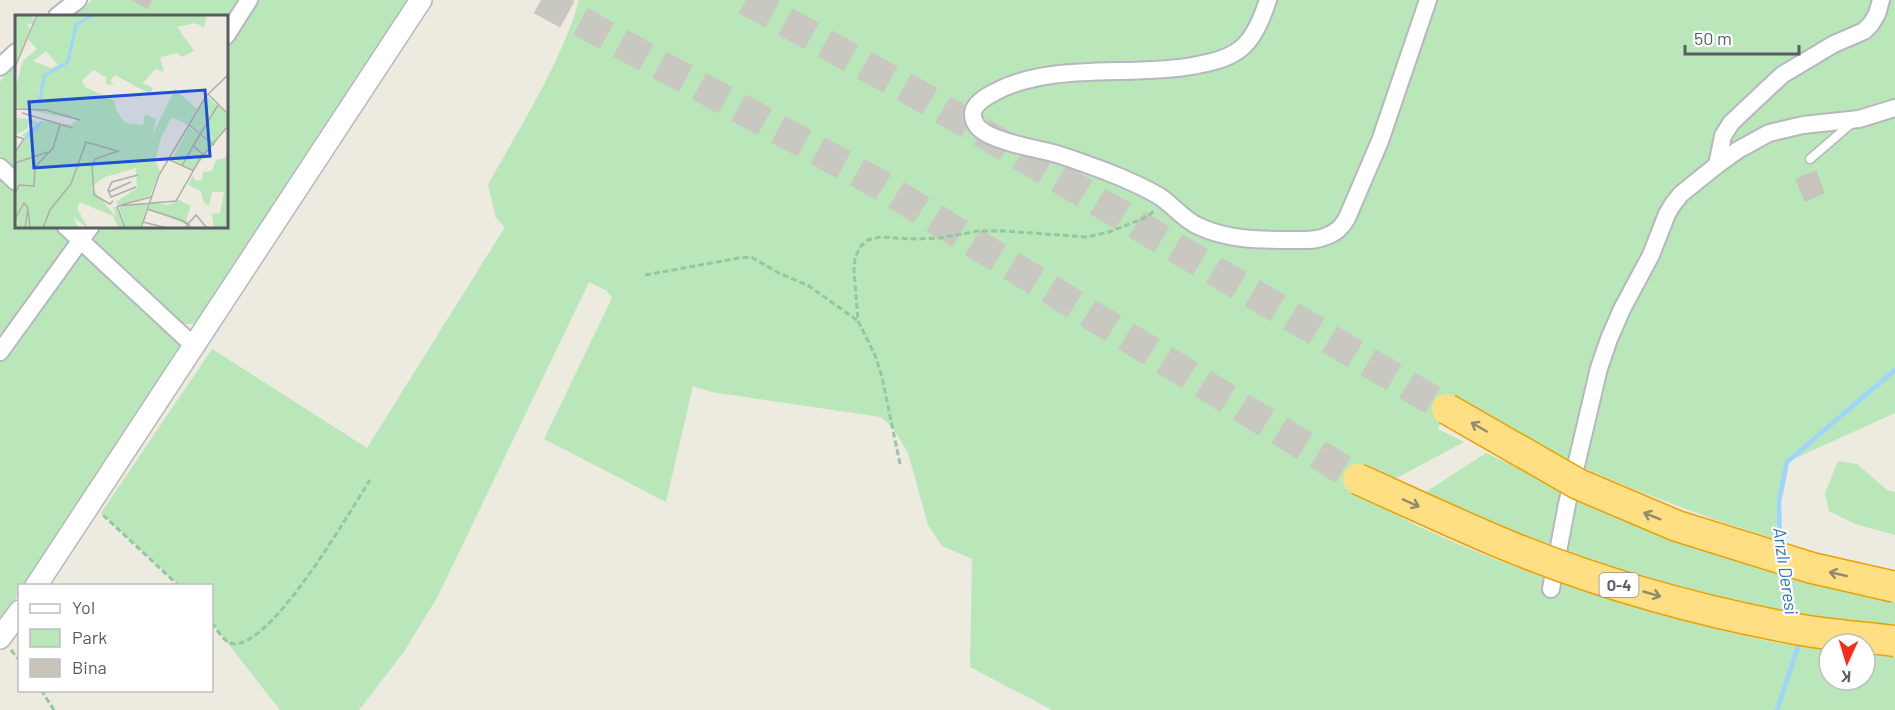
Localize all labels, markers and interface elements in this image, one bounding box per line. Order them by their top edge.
inset map [15,15,228,228]
scale bar [1685,18,1799,56]
text: 50 m [1694,27,1732,49]
one-way arrow [1470,421,1488,432]
one-way arrow [1402,498,1420,509]
one-way arrow [1643,510,1662,521]
water label: Arızlı Deresi [1769,526,1803,617]
one-way arrow [1829,568,1848,580]
road number: O-4 [1600,573,1638,597]
legend [18,584,213,692]
one-way arrow [1642,589,1661,601]
text: Yol [72,596,95,618]
text: Park [72,626,107,648]
north arrow [1817,632,1877,692]
text: Bina [72,656,107,678]
text: K [1840,668,1852,687]

